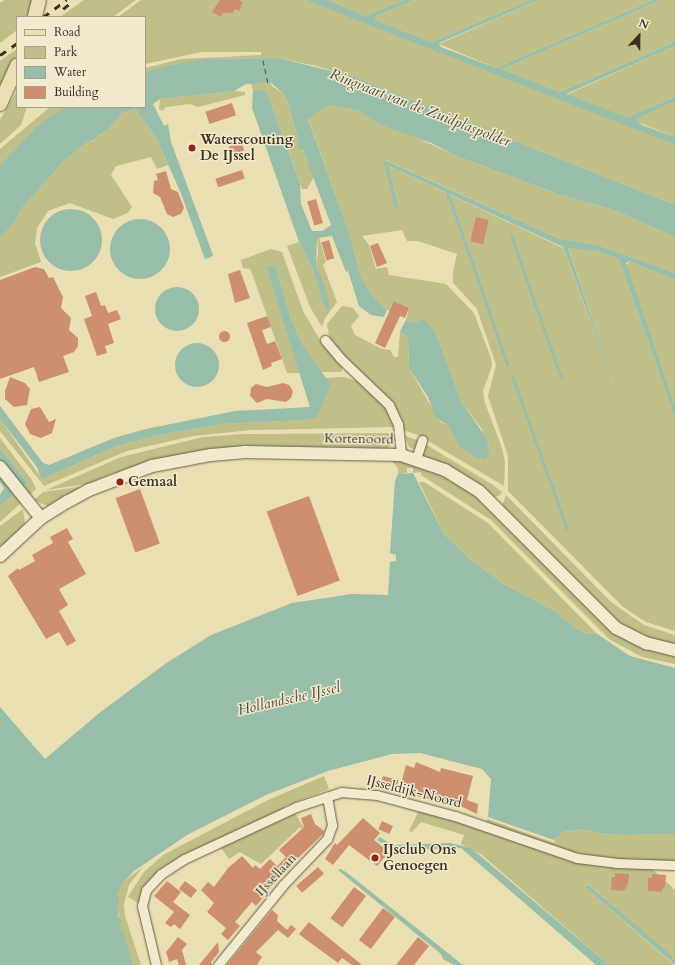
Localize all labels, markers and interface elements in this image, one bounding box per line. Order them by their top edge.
legend [16,16,146,108]
north arrow [619,16,659,56]
text: N [636,16,651,33]
text: Road [54,24,80,40]
text: Park [54,44,77,60]
text: Water [54,64,86,80]
water label: Ringvaart van de Zuidplaspolder [327,65,513,151]
text: Building [54,84,98,100]
place label: Waterscouting De IJssel [200,132,293,164]
marker: Waterscouting De IJssel [187,143,197,153]
street label: Kortenoord [324,430,394,448]
place label: Gemaal [128,474,177,490]
marker: Gemaal [115,477,125,487]
water label: Hollandsche IJssel [236,678,342,720]
street label: IJsseldijk-Noord [365,772,463,812]
place label: IJsclub Ons Genoegen [383,842,456,874]
street label: IJssellaan [252,850,300,900]
marker: IJsclub Ons Genoegen [370,853,380,863]

